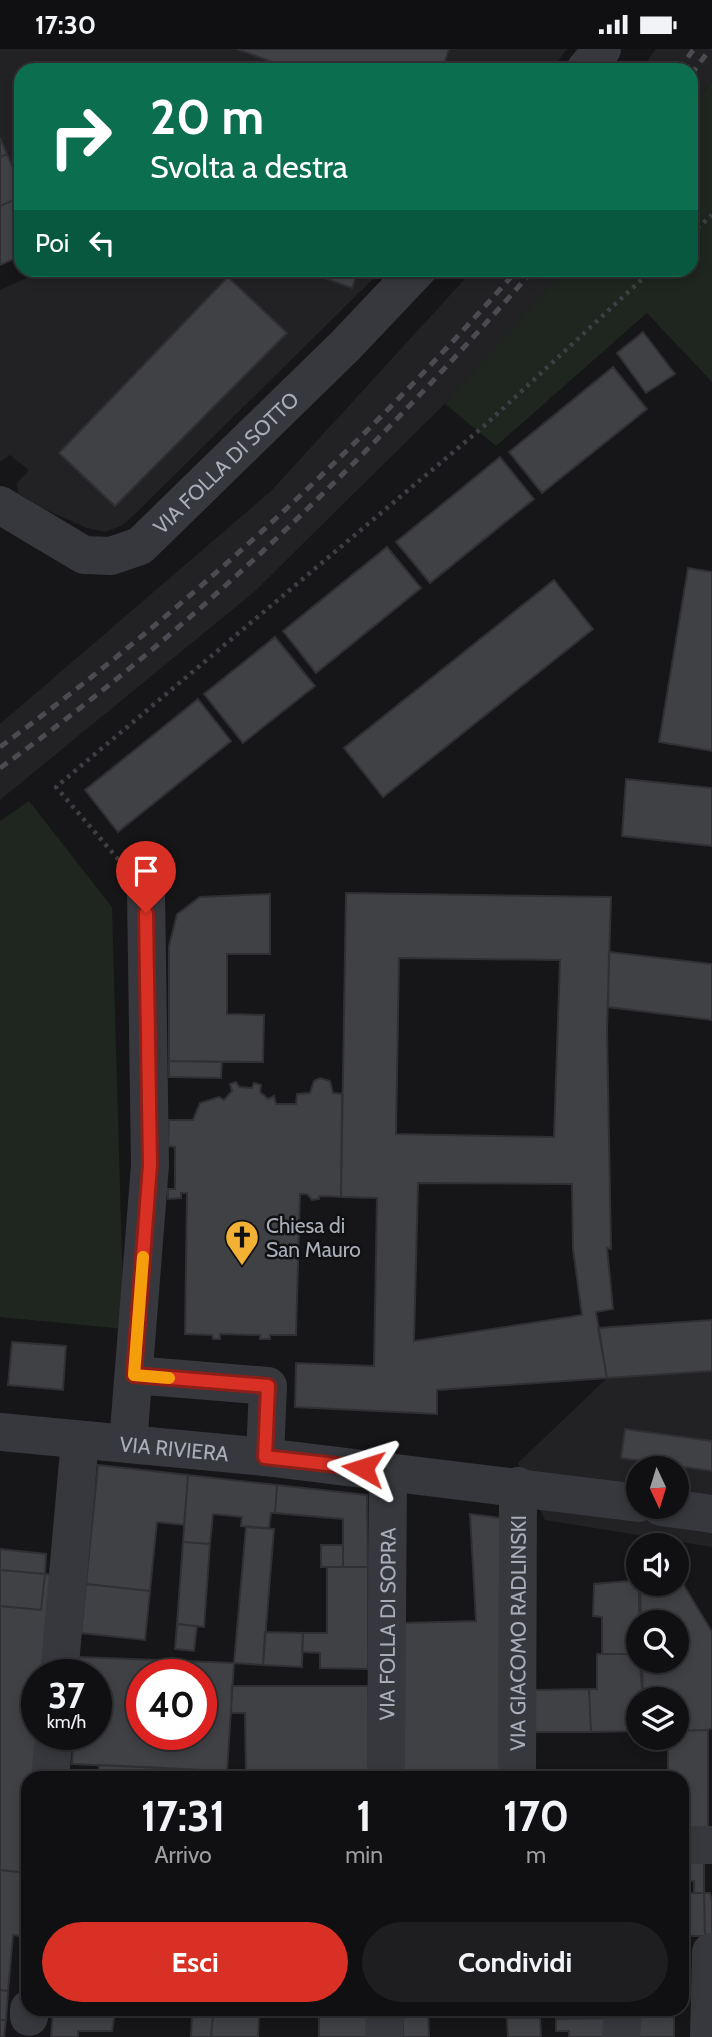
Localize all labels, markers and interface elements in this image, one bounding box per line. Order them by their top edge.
text: 17:30 [35,9,96,41]
text: 20 m [150,87,264,146]
icon: right [35,91,126,182]
text: Svolta a destra [150,147,348,186]
icon: left [83,224,121,262]
text: Poi [35,227,69,259]
street label: VIA FOLLA DI SOTTO [148,386,303,539]
pin [116,841,176,913]
icon: arrive [127,852,165,890]
place label: Chiesa di San Mauro [266,1213,361,1262]
church icon: Chiesa di San Mauro [223,1218,261,1267]
street label: VIA RIVIERA [119,1431,230,1466]
position arrow [326,1431,400,1505]
north arrow [626,1456,690,1519]
map controls [626,1456,689,1750]
street label: VIA GIACOMO RADLINSKI [505,1515,530,1751]
street label: VIA FOLLA DI SOPRA [374,1527,400,1721]
button: sound [626,1533,689,1596]
button: search [626,1610,689,1673]
speed limit sign: 40 [126,1659,217,1750]
text: 37 [48,1674,85,1717]
button: layers [626,1687,689,1750]
text: km/h [47,1711,86,1733]
text: 17:31 [141,1790,225,1842]
text: 1 [356,1790,372,1842]
text: 170 [503,1790,569,1842]
text: Arrivo [154,1841,212,1869]
text: min [345,1841,383,1869]
text: m [526,1841,546,1869]
button: Esci [42,1922,348,2002]
button: Condividi [362,1922,668,2002]

